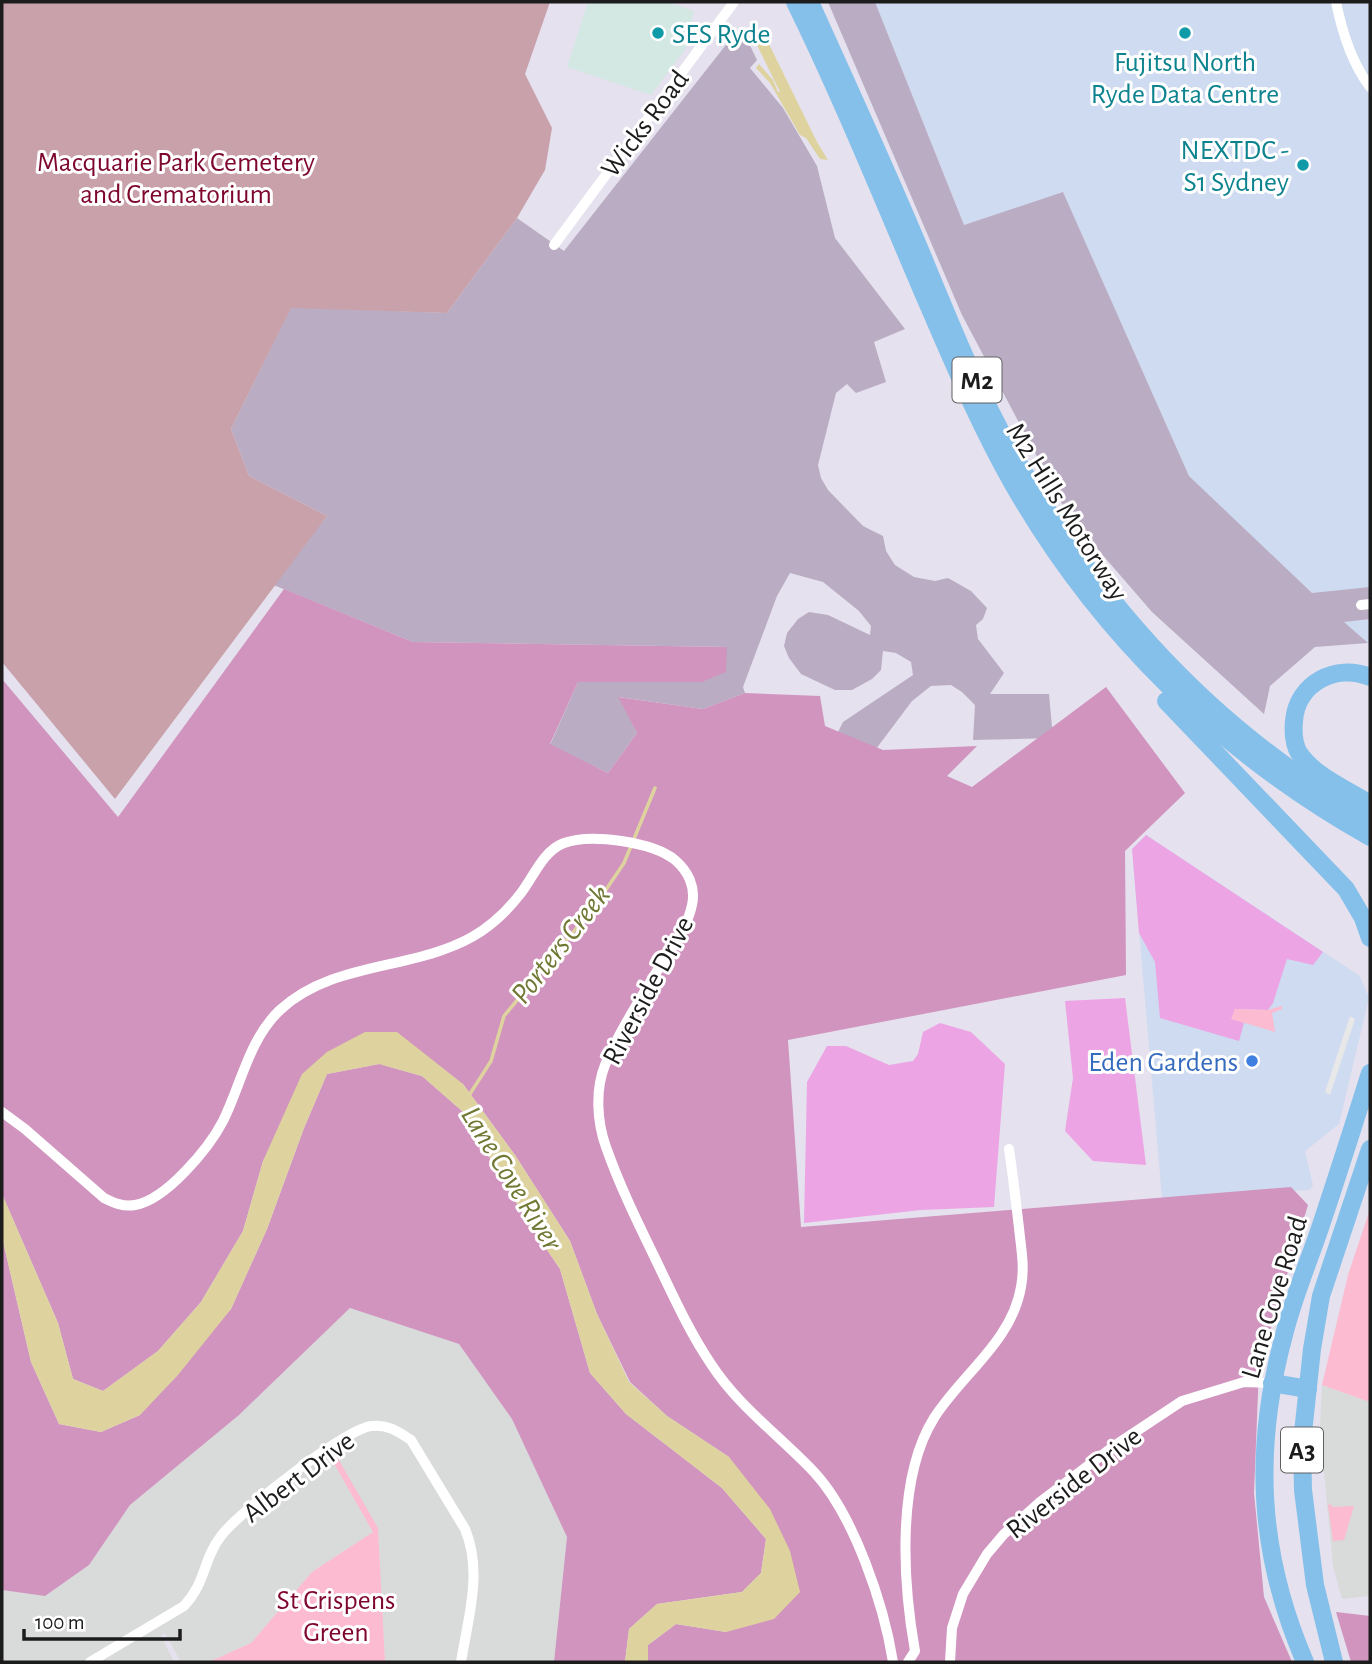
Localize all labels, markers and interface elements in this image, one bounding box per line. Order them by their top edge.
place label: SES Ryde [672,21,771,49]
marker: SES Ryde [650,25,666,41]
marker: Fujitsu North Ryde Data Centre [1177,25,1193,41]
place label: Fujitsu North Ryde Data Centre [1091,49,1279,109]
street label: Wicks Road [596,65,695,183]
place label: NEXTDC - S1 Sydney [1181,137,1289,197]
park label: Macquarie Park Cemetery and Crematorium [37,149,315,209]
marker: NEXTDC - S1 Sydney [1295,157,1311,173]
road number: M2 [953,358,1002,402]
street label: M2 Hills Motorway [1000,418,1132,606]
water label: Porters Creek [506,880,616,1009]
street label: Riverside Drive [598,912,699,1070]
place label: Eden Gardens [1088,1049,1238,1077]
marker: Eden Gardens [1244,1053,1260,1069]
water label: Lane Cove River [455,1101,568,1257]
street label: Lane Cove Road [1237,1213,1313,1382]
street label: Riverside Drive [1001,1422,1147,1545]
street label: Albert Drive [238,1427,360,1528]
road number: A3 [1281,1428,1323,1472]
park label: St Crispens Green [277,1587,395,1647]
scale bar [24,1598,180,1642]
text: 100 m [35,1612,85,1633]

